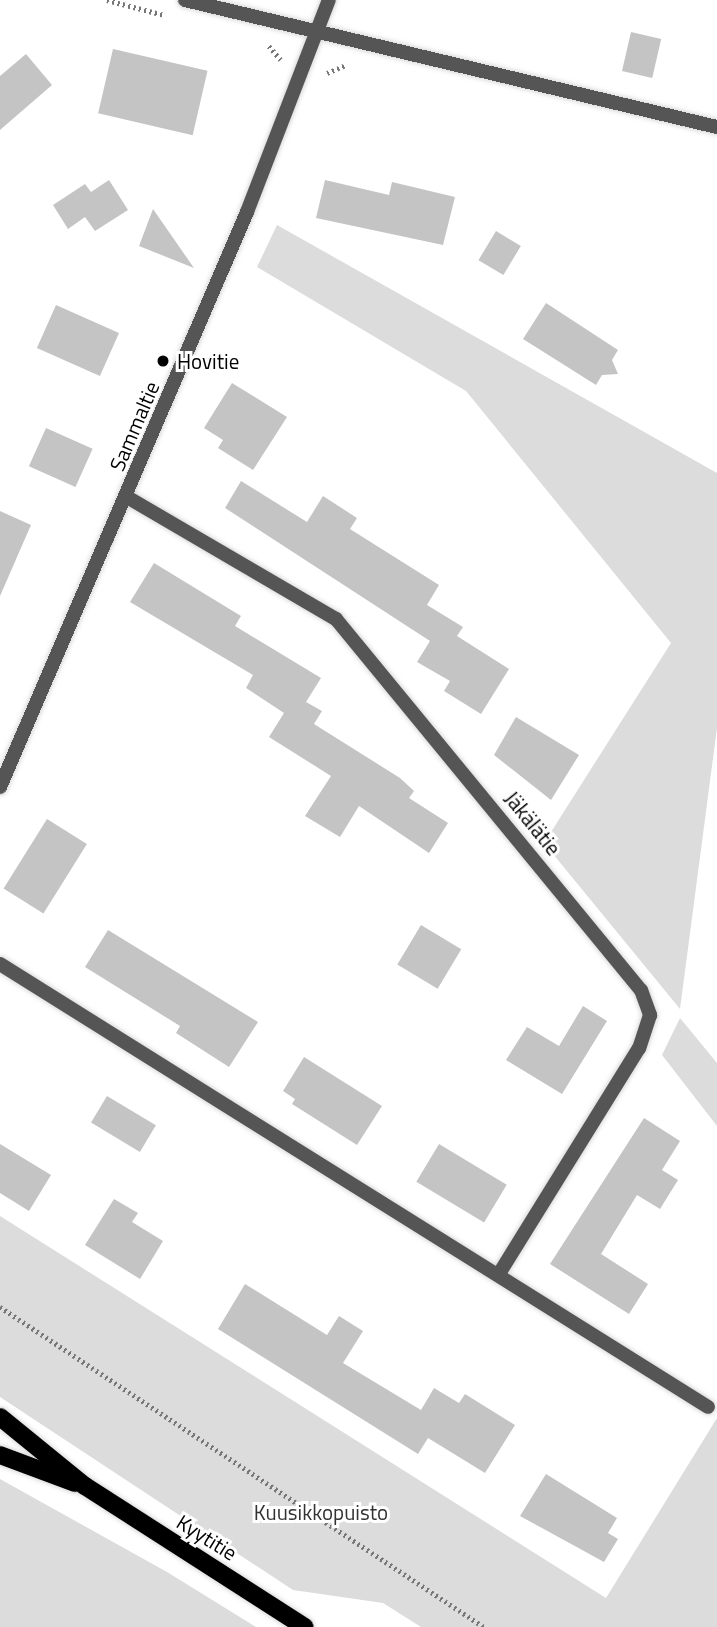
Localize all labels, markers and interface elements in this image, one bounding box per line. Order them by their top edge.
place label: Hovitie [177,348,239,374]
marker: Hovitie [155,353,171,369]
street label: Sammaltie [104,377,164,475]
street label: Jäkälätie [500,786,566,860]
park label: Kuusikkopuisto [254,1499,388,1525]
street label: Kyytitie [172,1509,242,1565]

